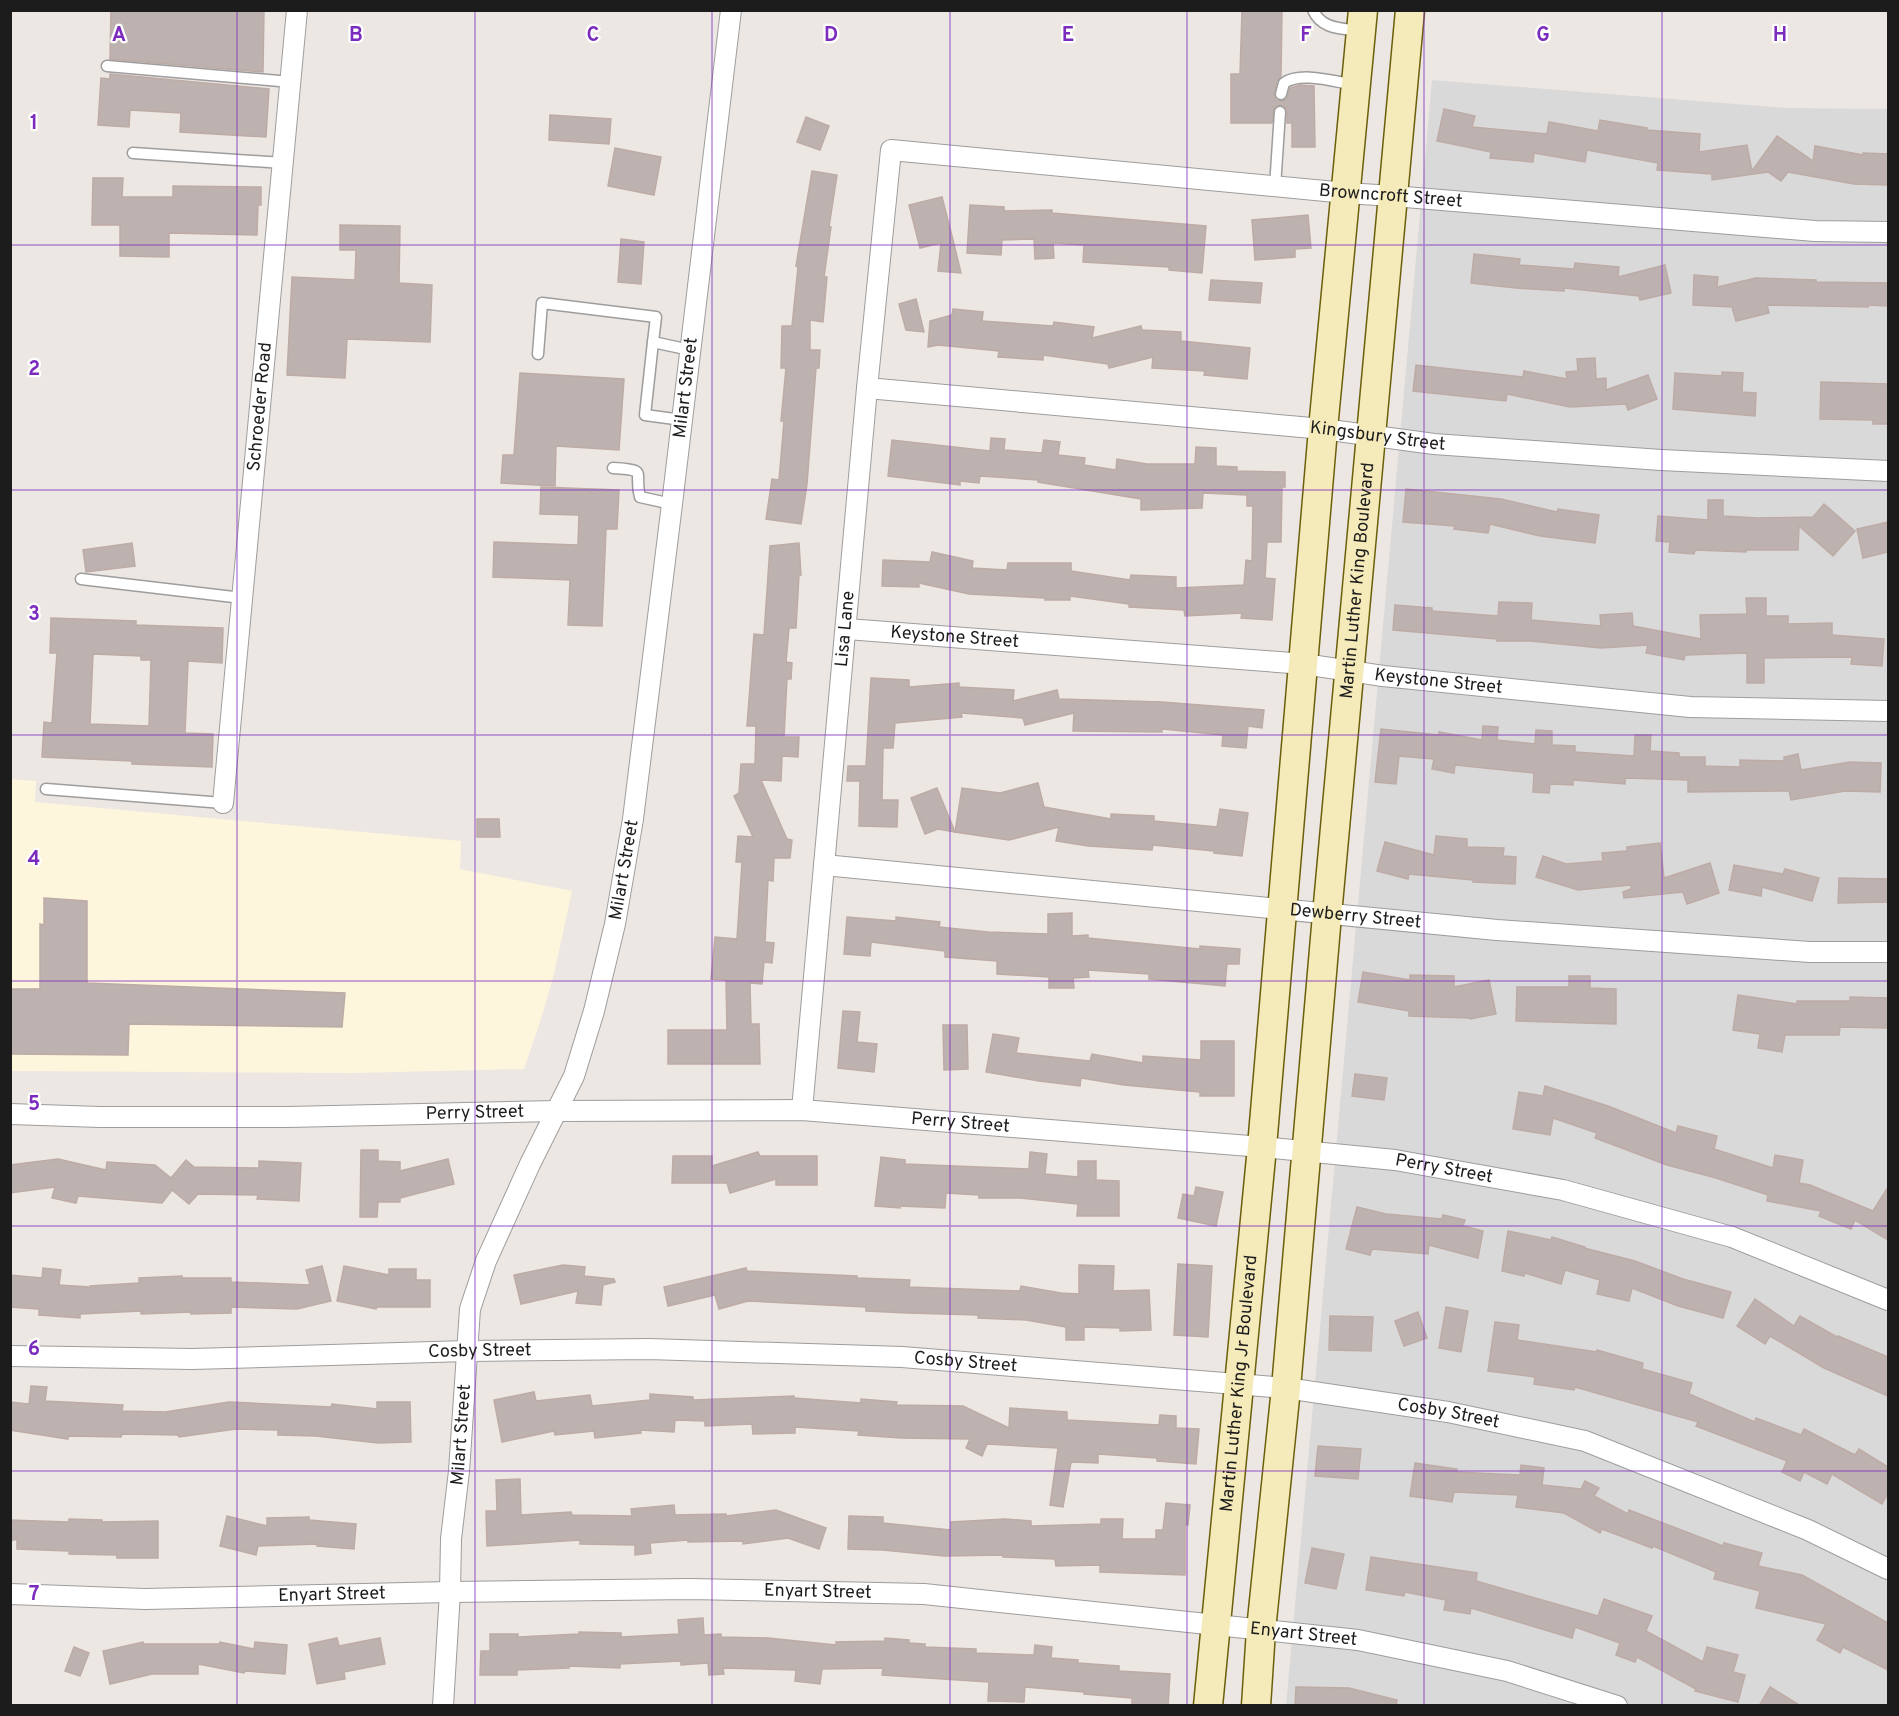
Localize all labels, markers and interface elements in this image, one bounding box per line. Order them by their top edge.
text: A [112,23,126,49]
text: B [349,23,363,49]
text: C [587,23,599,49]
text: D [824,23,838,49]
text: E [1062,23,1074,49]
text: F [1300,23,1312,49]
text: G [1536,23,1550,49]
text: H [1773,23,1787,49]
text: 1 [30,111,38,137]
street label: Browncroft Street [1318,179,1463,213]
street label: Milart Street [668,336,703,440]
street label: Schroeder Road [243,341,277,472]
text: 2 [28,357,40,383]
street label: Kingsbury Street [1309,416,1446,456]
street label: Martin Luther King Boulevard [1335,461,1380,700]
street label: Lisa Lane [830,590,860,668]
text: 3 [28,602,40,628]
street label: Keystone Street [890,621,1020,654]
street label: Keystone Street [1373,663,1504,700]
street label: Milart Street [604,818,644,922]
text: 4 [28,847,40,873]
street label: Dewberry Street [1289,899,1422,934]
text: 5 [28,1092,40,1118]
street label: Perry Street [425,1100,525,1125]
street label: Perry Street [910,1107,1011,1138]
street label: Perry Street [1393,1149,1495,1189]
street label: Martin Luther King Jr Boulevard [1215,1254,1263,1513]
text: 6 [28,1337,40,1363]
street label: Cosby Street [428,1339,532,1364]
street label: Cosby Street [913,1347,1018,1378]
street label: Milart Street [446,1383,476,1487]
street label: Cosby Street [1396,1393,1502,1434]
street label: Enyart Street [764,1579,872,1604]
text: 7 [29,1582,39,1608]
street label: Enyart Street [278,1582,386,1607]
street label: Enyart Street [1249,1617,1358,1651]

